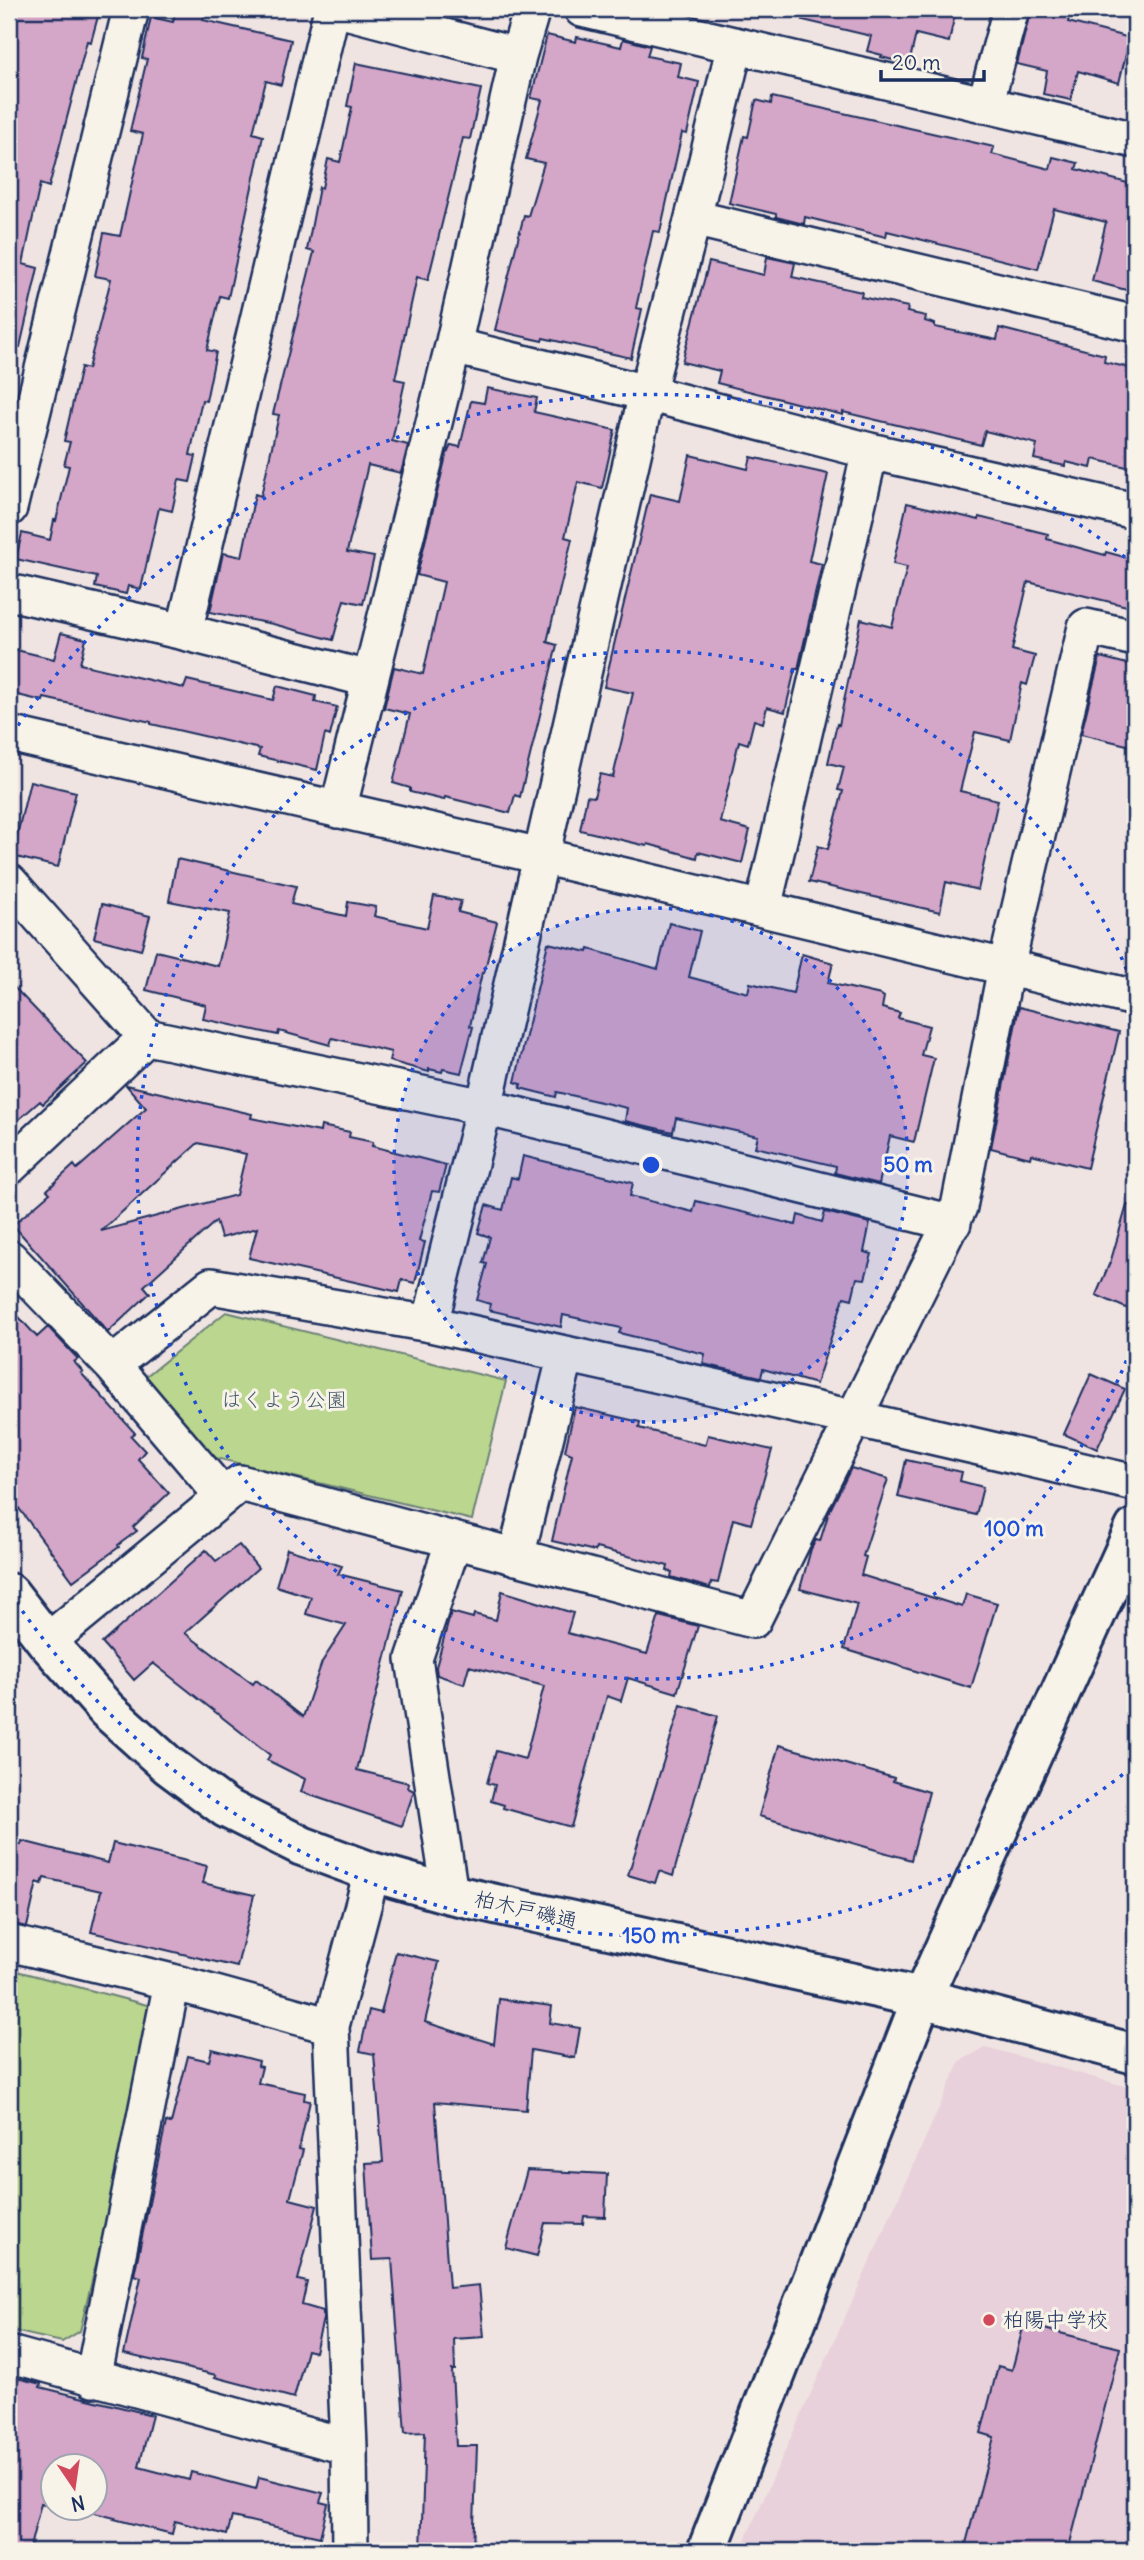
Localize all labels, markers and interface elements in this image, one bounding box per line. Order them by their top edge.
scale bar [881,38,985,82]
text: 20 m [892,49,941,76]
text: 50 m [883,1151,933,1178]
centre of rings [639,1153,663,1177]
park label: はくよう公園 [221,1386,347,1413]
text: 100 m [984,1515,1044,1542]
street label: 柏木戸磯通 [472,1885,580,1934]
text: 150 m [622,1922,680,1949]
place label: 柏陽中学校 [1003,2306,1108,2333]
marker: 柏陽中学校 [981,2312,997,2328]
north arrow [38,2452,108,2522]
text: N [69,2490,87,2517]

